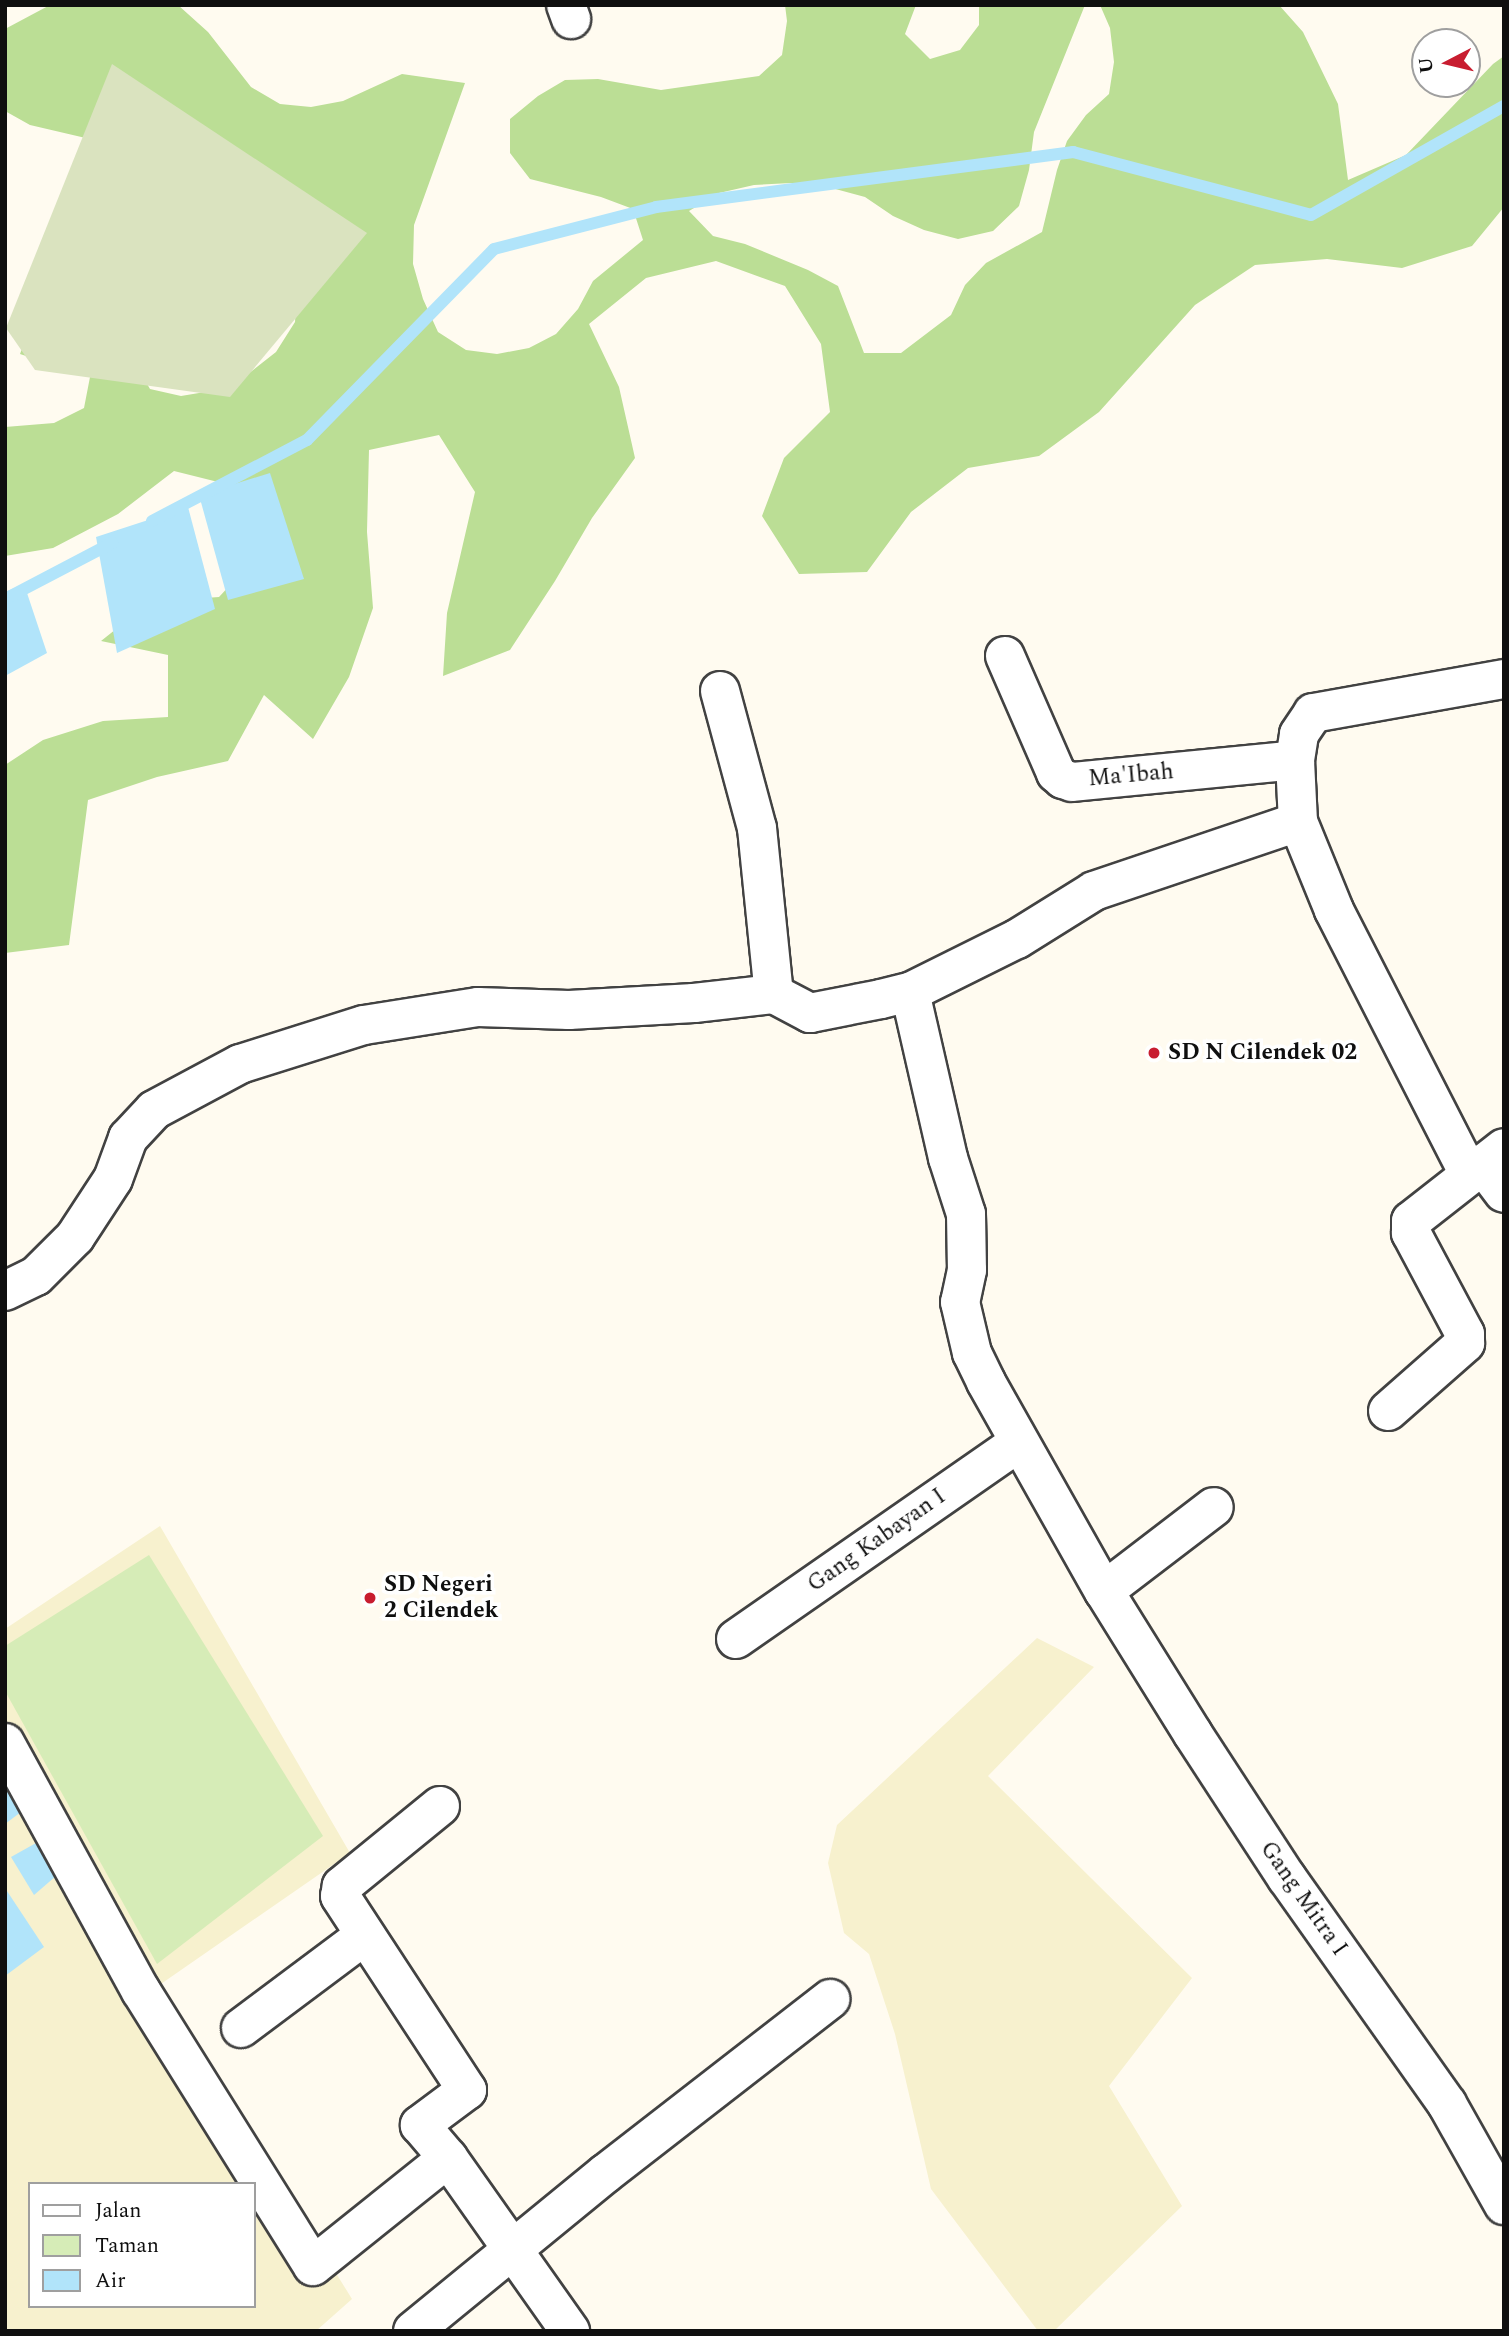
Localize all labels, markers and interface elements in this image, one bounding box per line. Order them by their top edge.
north arrow [1411,28,1481,98]
text: U [1411,56,1442,75]
street label: Ma'Ibah [1087,759,1175,793]
place label: SD N Cilendek 02 [1168,1039,1357,1067]
marker: SD N Cilendek 02 [1146,1045,1162,1061]
street label: Gang Kabayan I [803,1483,951,1599]
place label: SD Negeri 2 Cilendek [384,1571,498,1625]
marker: SD Negeri 2 Cilendek [362,1590,378,1606]
street label: Gang Mitra I [1253,1836,1353,1962]
legend [28,2182,256,2308]
text: Jalan [95,2195,141,2227]
text: Taman [95,2230,159,2262]
text: Air [95,2265,126,2297]

